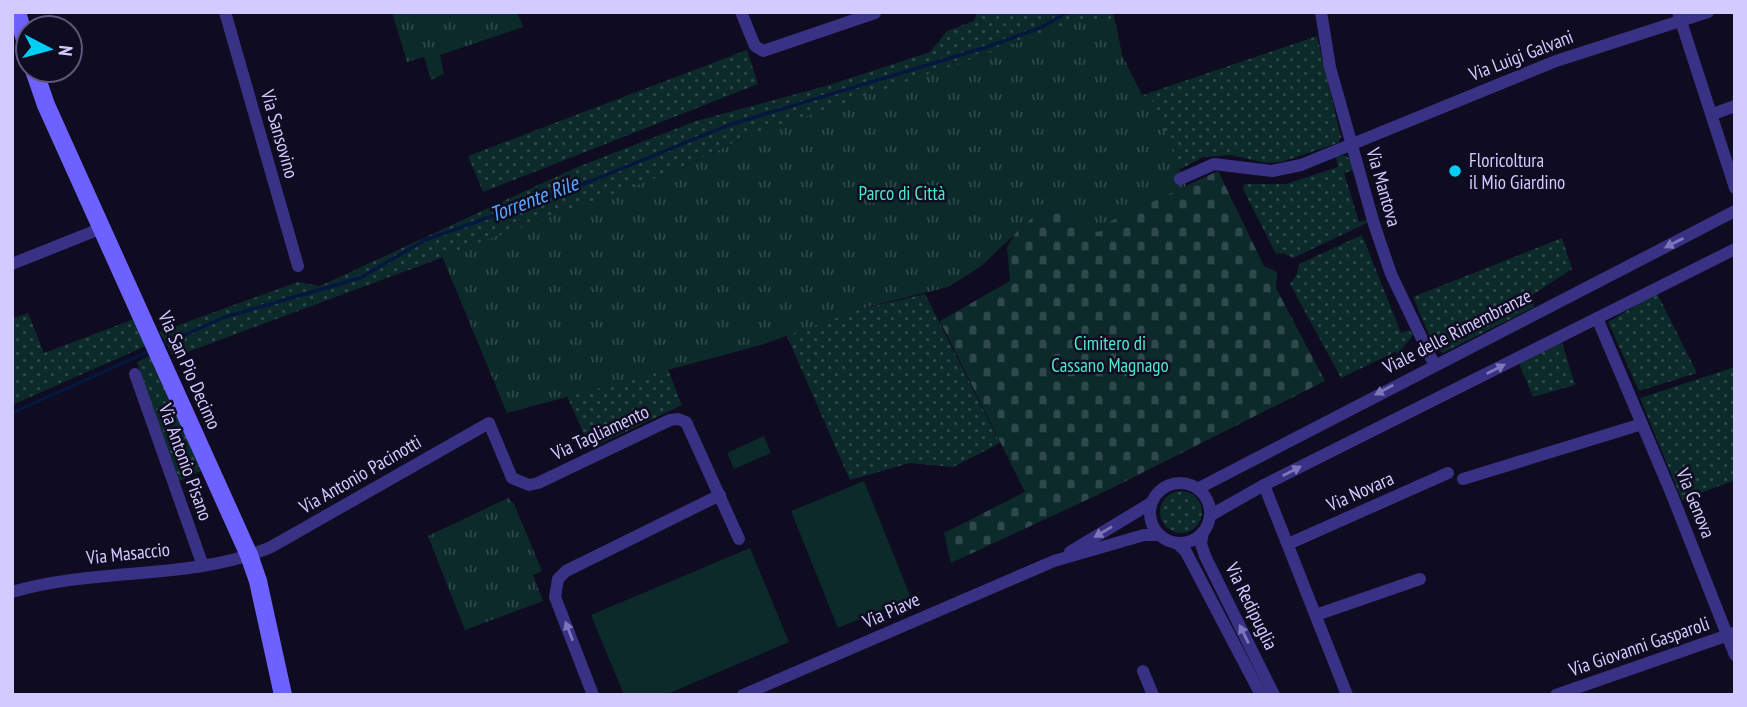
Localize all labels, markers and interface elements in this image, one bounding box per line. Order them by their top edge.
north arrow [14,14,84,84]
street label: Via Luigi Galvani [1465,24,1577,86]
text: N [53,44,78,57]
street label: Via Sansovino [256,86,304,181]
street label: Via Mantova [1361,144,1407,229]
place label: Floricoltura il Mio Giardino [1469,148,1565,194]
marker: Floricoltura il Mio Giardino [1447,163,1463,179]
water label: Torrente Rile [486,169,583,228]
park label: Parco di Città [859,181,945,205]
one-way arrow [1664,237,1684,248]
street label: Viale delle Rimembranze [1378,283,1535,379]
street label: Via San Pio Decimo [153,306,227,433]
park label: Cimitero di Cassano Magnago [1051,331,1169,377]
one-way arrow [1486,363,1506,375]
one-way arrow [1374,385,1394,396]
street label: Via Antonio Pisano [153,399,218,524]
street label: Via Tagliamento [547,399,653,465]
street label: Via Antonio Pacinotti [294,429,425,519]
street label: Via Genova [1671,464,1721,541]
one-way arrow [1282,465,1302,476]
street label: Via Novara [1322,466,1397,517]
one-way arrow [1093,526,1112,539]
street label: Via Masaccio [84,537,171,569]
street label: Via Redipuglia [1220,558,1283,654]
street label: Via Piave [858,587,923,634]
street label: Via Giovanni Gasparoli [1565,611,1712,682]
one-way arrow [563,621,574,642]
one-way arrow [1238,624,1249,644]

